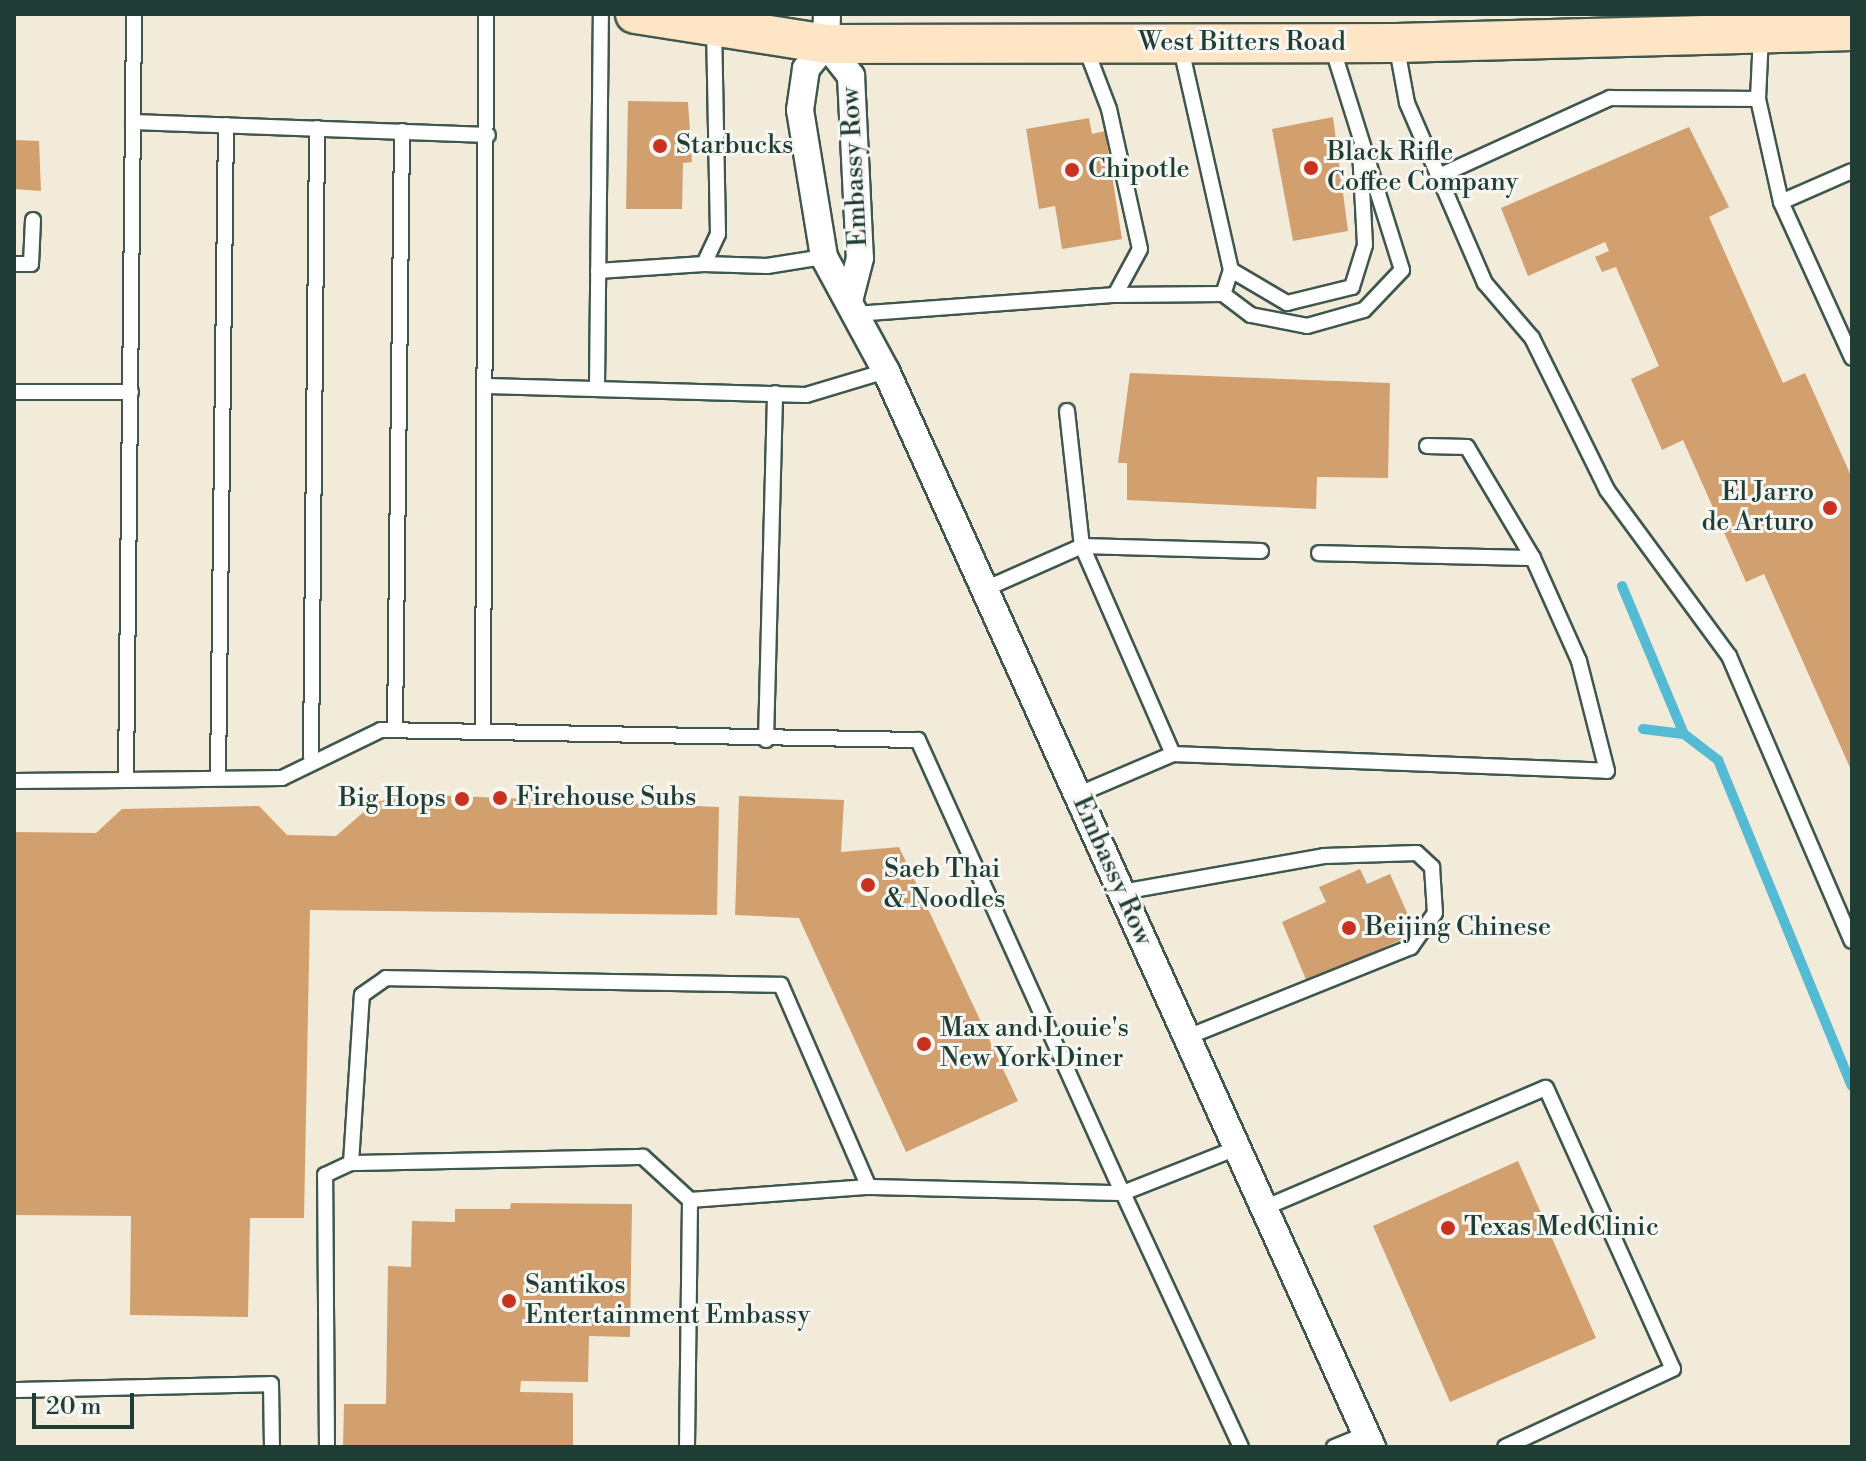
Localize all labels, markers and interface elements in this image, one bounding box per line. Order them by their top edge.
street label: West Bitters Road [1138,27,1346,59]
street label: Embassy Row [835,86,875,248]
place label: Starbucks [676,130,793,162]
marker: Starbucks [651,137,669,155]
place label: Black Rifle Coffee Company [1327,137,1518,198]
place label: Chipotle [1088,154,1190,186]
marker: Black Rifle Coffee Company [1302,159,1320,177]
marker: Chipotle [1063,161,1081,179]
place label: El Jarro de Arturo [1701,477,1814,538]
marker: El Jarro de Arturo [1821,499,1839,517]
place label: Firehouse Subs [516,782,696,814]
place label: Big Hops [338,783,446,815]
marker: Firehouse Subs [491,789,509,807]
marker: Big Hops [453,790,471,808]
street label: Embassy Row [1065,792,1159,950]
place label: Saeb Thai & Noodles [884,854,1005,916]
marker: Saeb Thai & Noodles [859,876,877,894]
place label: Beijing Chinese [1365,912,1551,944]
marker: Beijing Chinese [1340,919,1358,937]
place label: Max and Louie's New York Diner [940,1013,1129,1074]
marker: Max and Louie's New York Diner [915,1035,933,1053]
place label: Texas MedClinic [1464,1212,1659,1244]
marker: Texas MedClinic [1439,1219,1457,1237]
place label: Santikos Entertainment Embassy [525,1270,810,1332]
marker: Santikos Entertainment Embassy [500,1292,518,1310]
scale bar [36,1377,138,1427]
text: 20 m [46,1392,102,1422]

